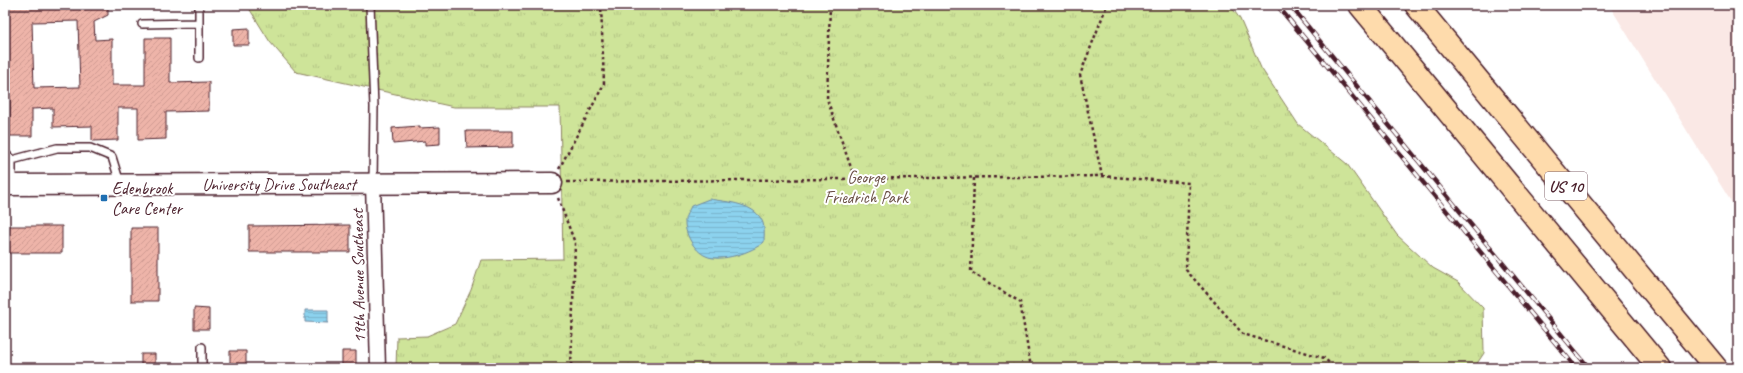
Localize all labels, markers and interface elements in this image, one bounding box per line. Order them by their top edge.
park label: George Friedrich Park [824,167,909,208]
road number: US 10 [1545,172,1587,200]
street label: University Drive Southeast [202,174,358,195]
place label: Edenbrook Care Center [112,178,184,219]
marker: Edenbrook Care Center [99,193,109,203]
street label: 19th Avenue Southeast [347,206,370,343]

